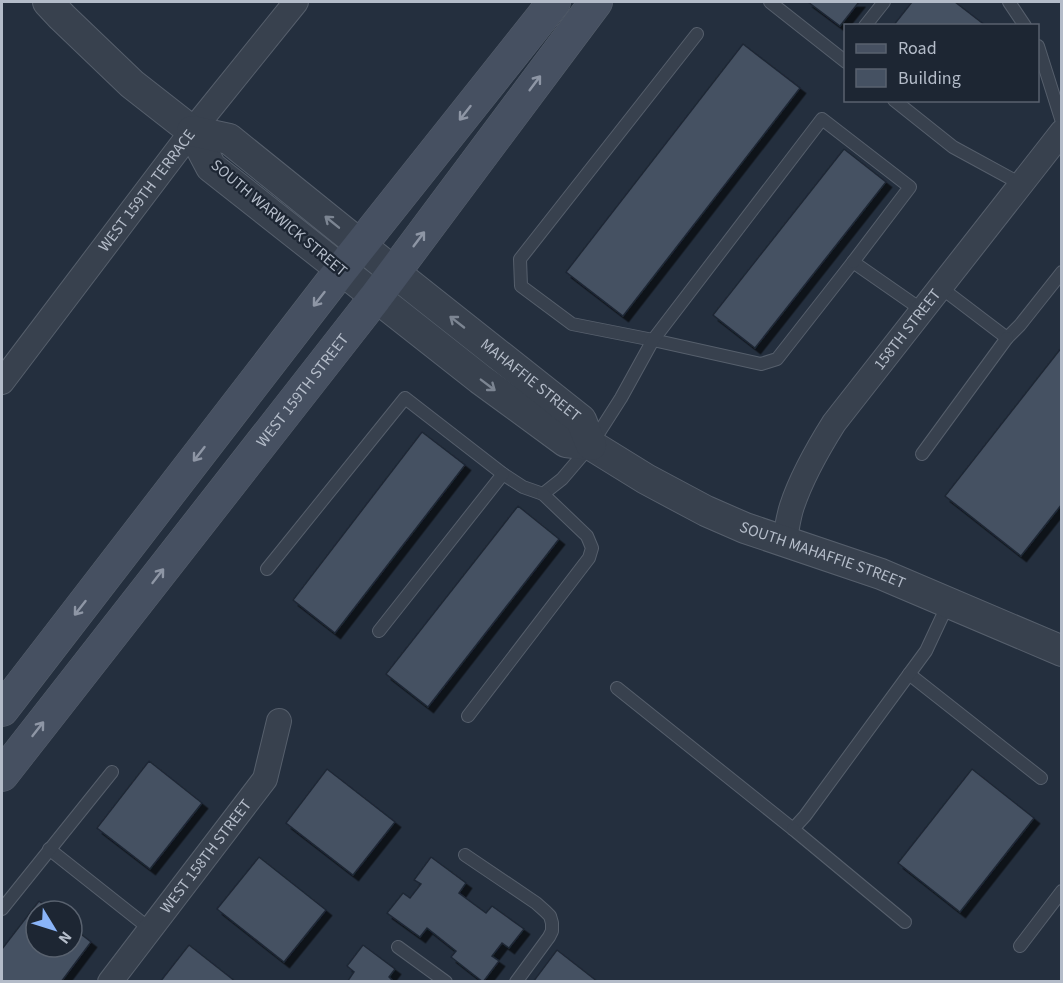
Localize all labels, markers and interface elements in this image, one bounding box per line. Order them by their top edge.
legend [844,24,1039,102]
text: Road [898,36,937,61]
text: Building [898,66,961,91]
one-way arrow [529,75,542,91]
one-way arrow [459,105,472,121]
street label: WEST 159TH TERRACE [93,125,200,256]
street label: SOUTH WARWICK STREET [206,154,352,282]
one-way arrow [324,216,340,229]
one-way arrow [412,231,425,247]
street label: 158TH STREET [869,284,946,375]
one-way arrow [312,291,325,307]
one-way arrow [450,316,466,329]
street label: WEST 159TH STREET [251,329,354,452]
street label: MAHAFFIE STREET [476,333,586,427]
one-way arrow [480,378,496,391]
one-way arrow [193,445,206,461]
street label: SOUTH MAHAFFIE STREET [736,516,909,594]
one-way arrow [151,568,164,584]
one-way arrow [74,600,87,616]
one-way arrow [31,721,44,737]
street label: WEST 158TH STREET [155,794,257,918]
north arrow [24,899,84,959]
text: N [53,927,77,949]

